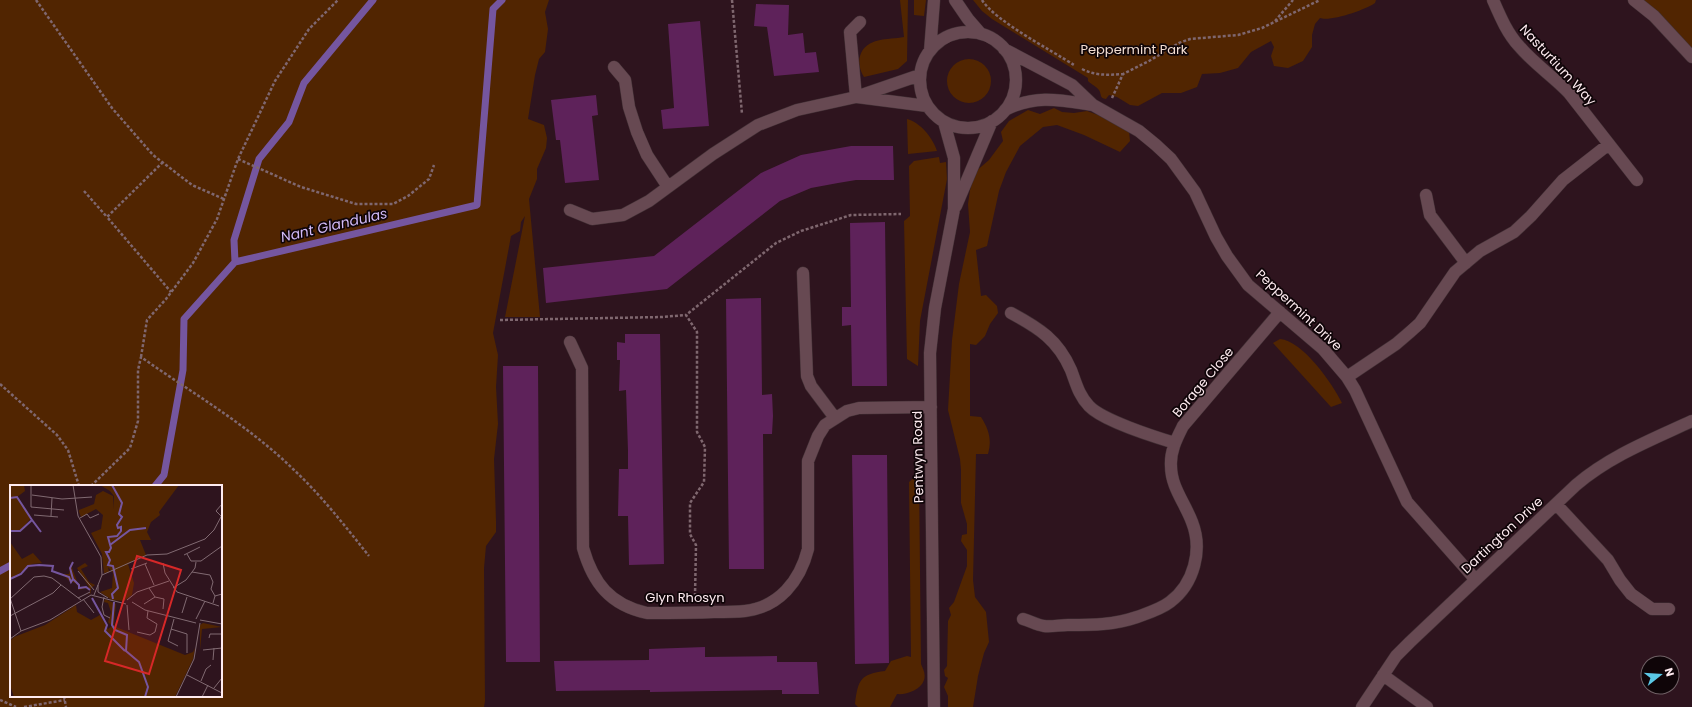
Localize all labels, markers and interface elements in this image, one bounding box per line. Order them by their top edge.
street label: Nasturtium Way [1515,20,1601,110]
park label: Peppermint Park [1080,40,1188,59]
water label: Nant Glandulas [279,203,389,247]
street label: Peppermint Drive [1252,265,1346,355]
street label: Borage Close [1168,343,1238,421]
street label: Pentwyn Road [908,411,928,503]
inset map [10,485,222,697]
street label: Dartington Drive [1457,492,1547,578]
street label: Glyn Rhosyn [645,588,725,607]
north arrow [1640,655,1680,695]
text: N [1661,666,1678,678]

